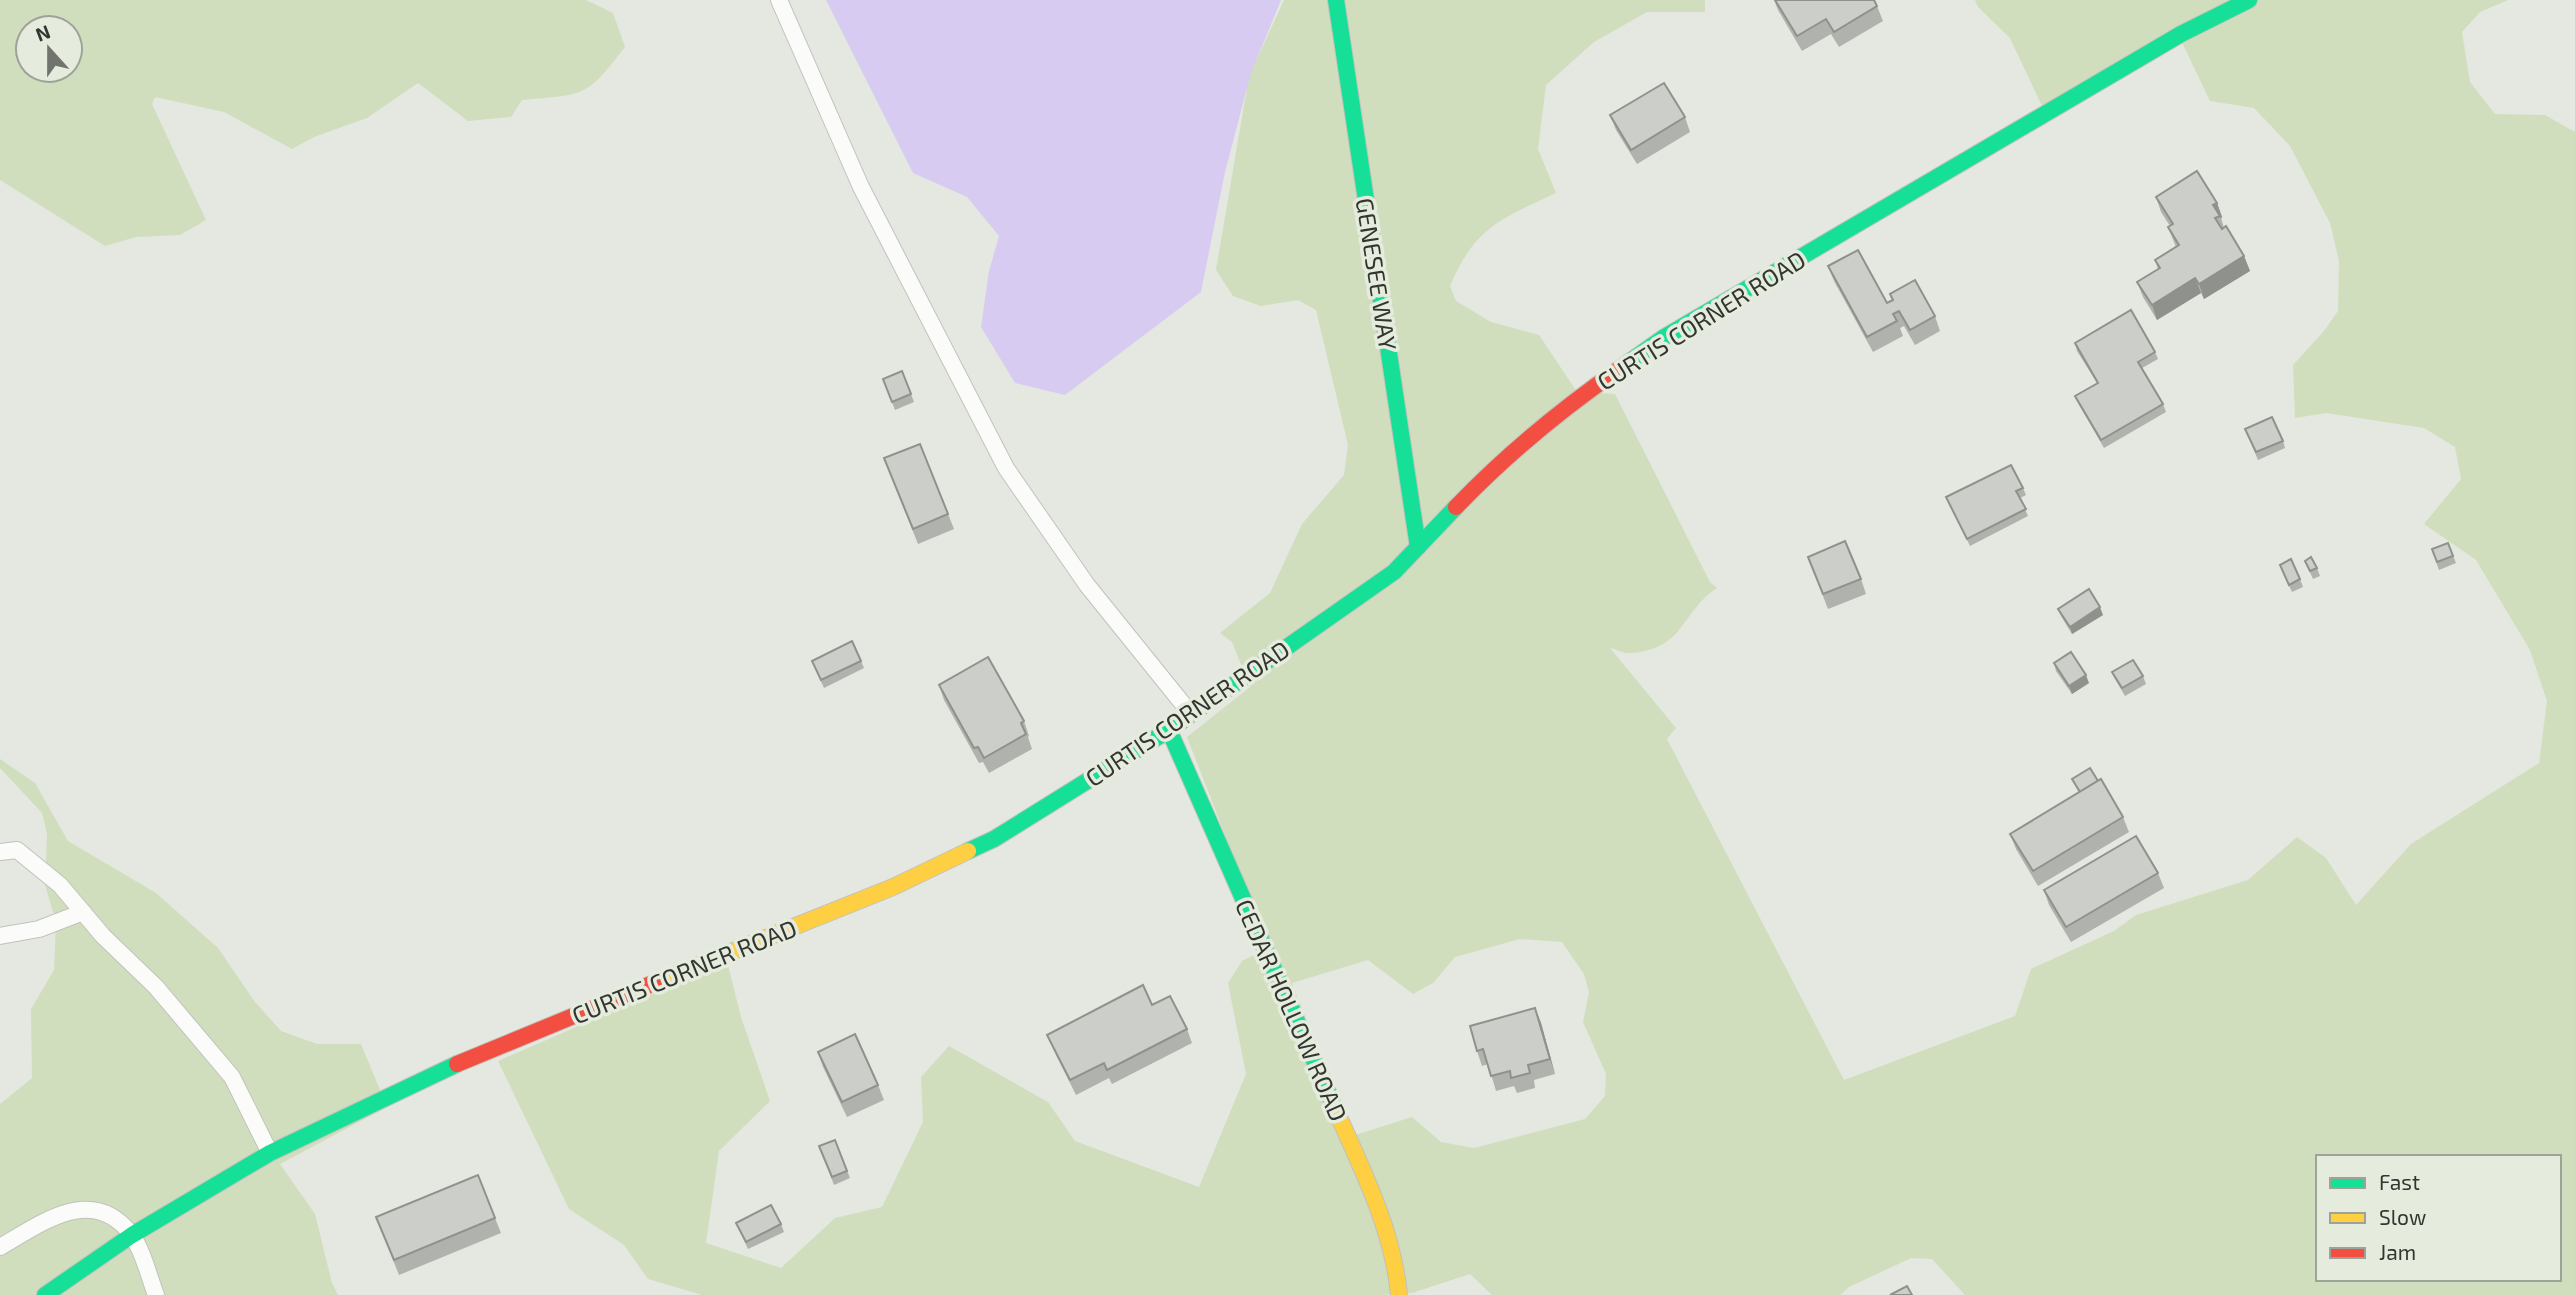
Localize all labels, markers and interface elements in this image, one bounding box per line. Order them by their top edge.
north arrow [14,14,84,84]
text: N [32,19,53,46]
street label: GENESEE WAY [1351,196,1403,353]
street label: CURTIS CORNER ROAD [1592,244,1810,396]
street label: CURTIS CORNER ROAD [1080,634,1294,792]
street label: CEDAR HOLLOW ROAD [1230,895,1354,1125]
street label: CURTIS CORNER ROAD [567,913,801,1029]
legend [2316,1155,2561,1281]
text: Fast [2379,1169,2420,1194]
text: Slow [2379,1204,2426,1229]
text: Jam [2379,1239,2416,1264]

